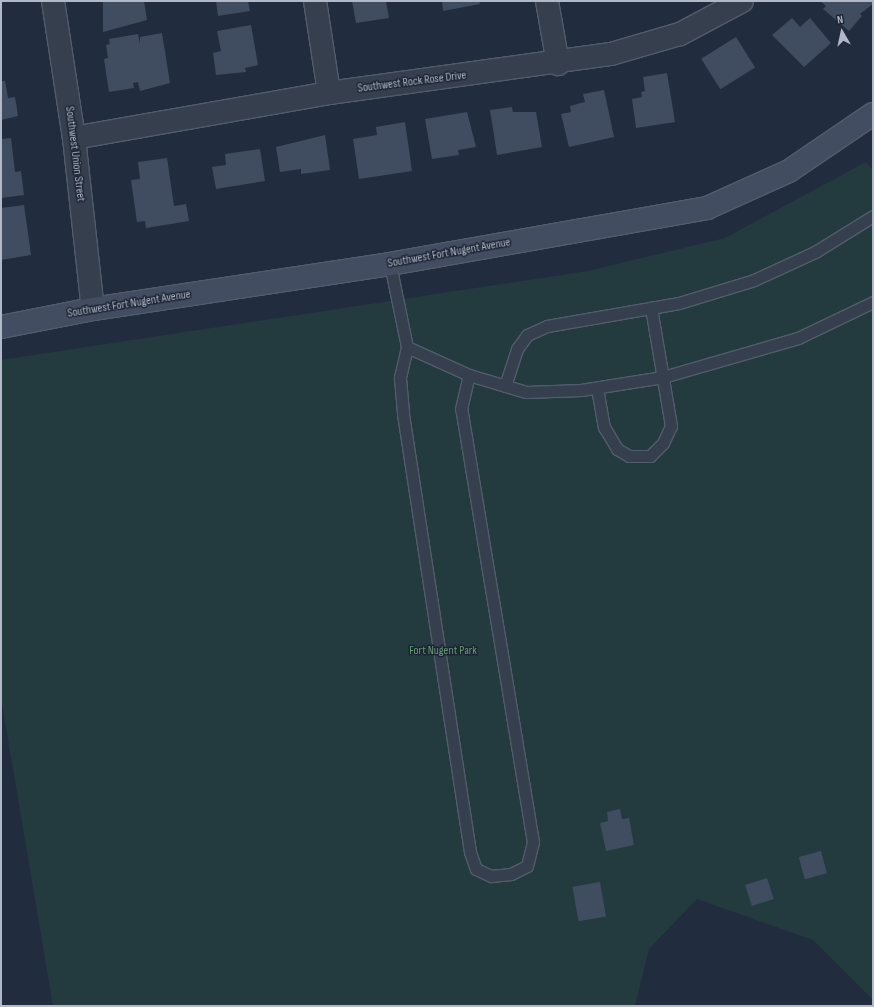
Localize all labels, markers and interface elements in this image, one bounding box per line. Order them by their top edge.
north arrow [822,12,862,52]
text: N [836,13,844,27]
street label: Southwest Rock Rose Drive [357,68,467,96]
street label: Southwest Union Street [62,105,88,203]
street label: Southwest Fort Nugent Avenue [386,235,512,271]
street label: Southwest Fort Nugent Avenue [66,287,192,321]
park label: Fort Nugent Park [409,644,477,658]

